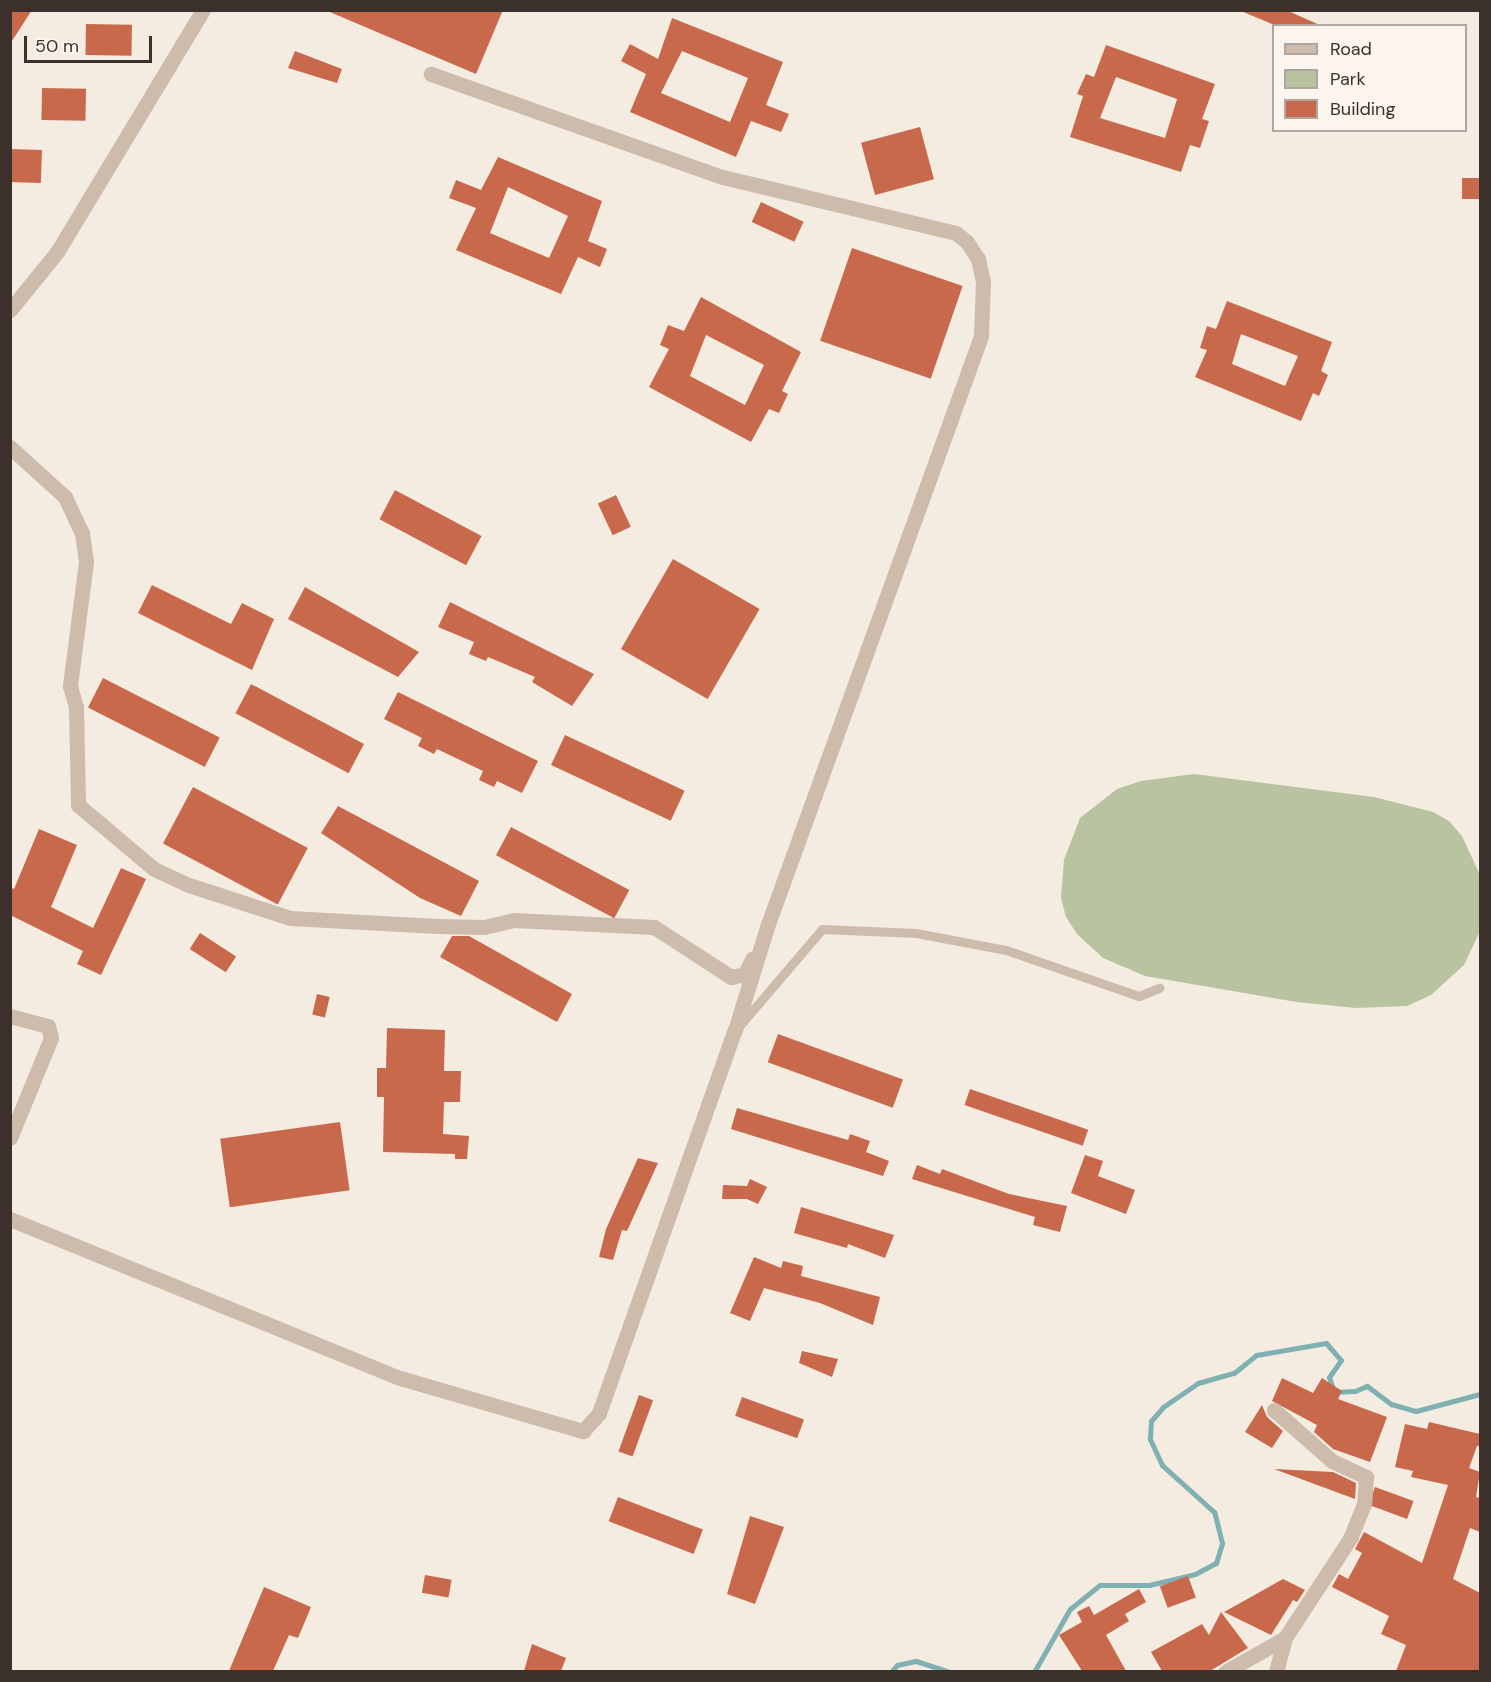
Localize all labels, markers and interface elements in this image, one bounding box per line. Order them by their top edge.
scale bar [27,24,154,62]
legend [1272,24,1467,132]
text: 50 m [35,34,79,58]
text: Road [1330,37,1372,61]
text: Park [1330,67,1366,91]
text: Building [1330,97,1395,121]

